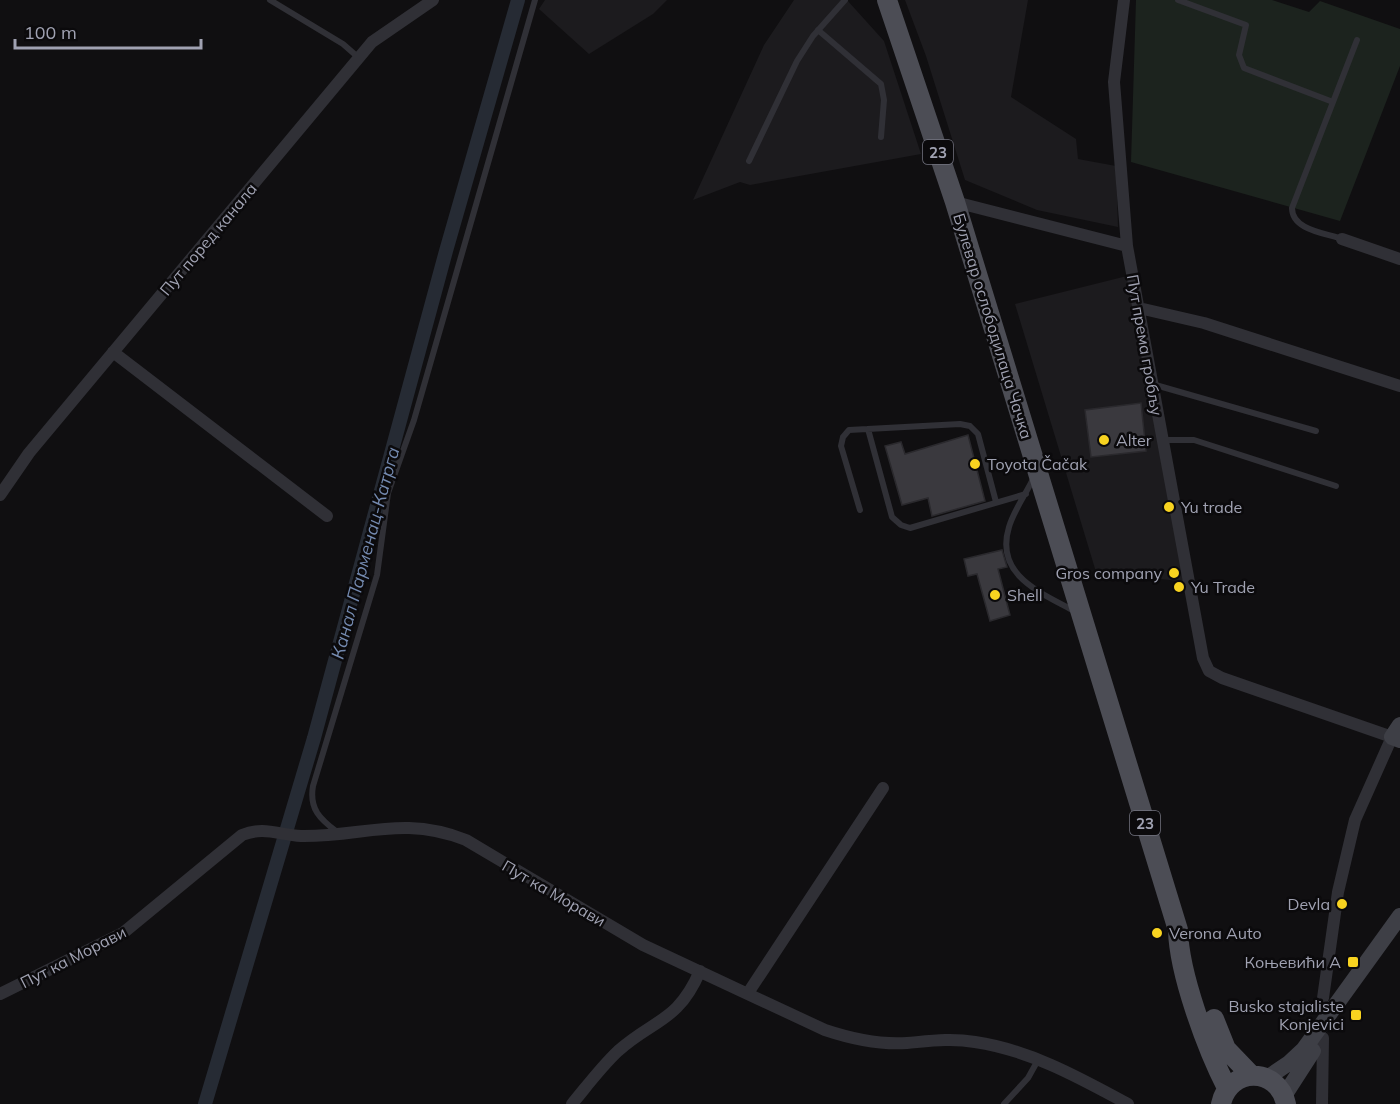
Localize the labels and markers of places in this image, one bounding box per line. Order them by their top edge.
place label: Alter [1116,430,1152,450]
marker: Alter [1097,433,1111,447]
place label: Toyota Čačak [987,454,1088,474]
marker: Toyota Čačak [968,457,982,471]
place label: Yu trade [1180,497,1242,517]
marker: Yu trade [1162,500,1176,514]
place label: Gros company [1055,563,1162,583]
marker: Gros company [1167,566,1181,580]
place label: Yu Trade [1190,577,1255,597]
marker: Yu Trade [1172,580,1186,594]
place label: Shell [1007,585,1043,605]
marker: Shell [988,588,1002,602]
place label: Devla [1288,894,1330,914]
marker: Devla [1335,897,1349,911]
place label: Verona Auto [1169,923,1262,943]
marker: Verona Auto [1150,926,1164,940]
place label: Коњевићи А [1245,952,1341,972]
marker: Коњевићи А [1346,955,1360,969]
place label: Busko stajaliste Konjevici [1228,996,1344,1034]
marker: Busko stajaliste Konjevici [1349,1008,1363,1022]

